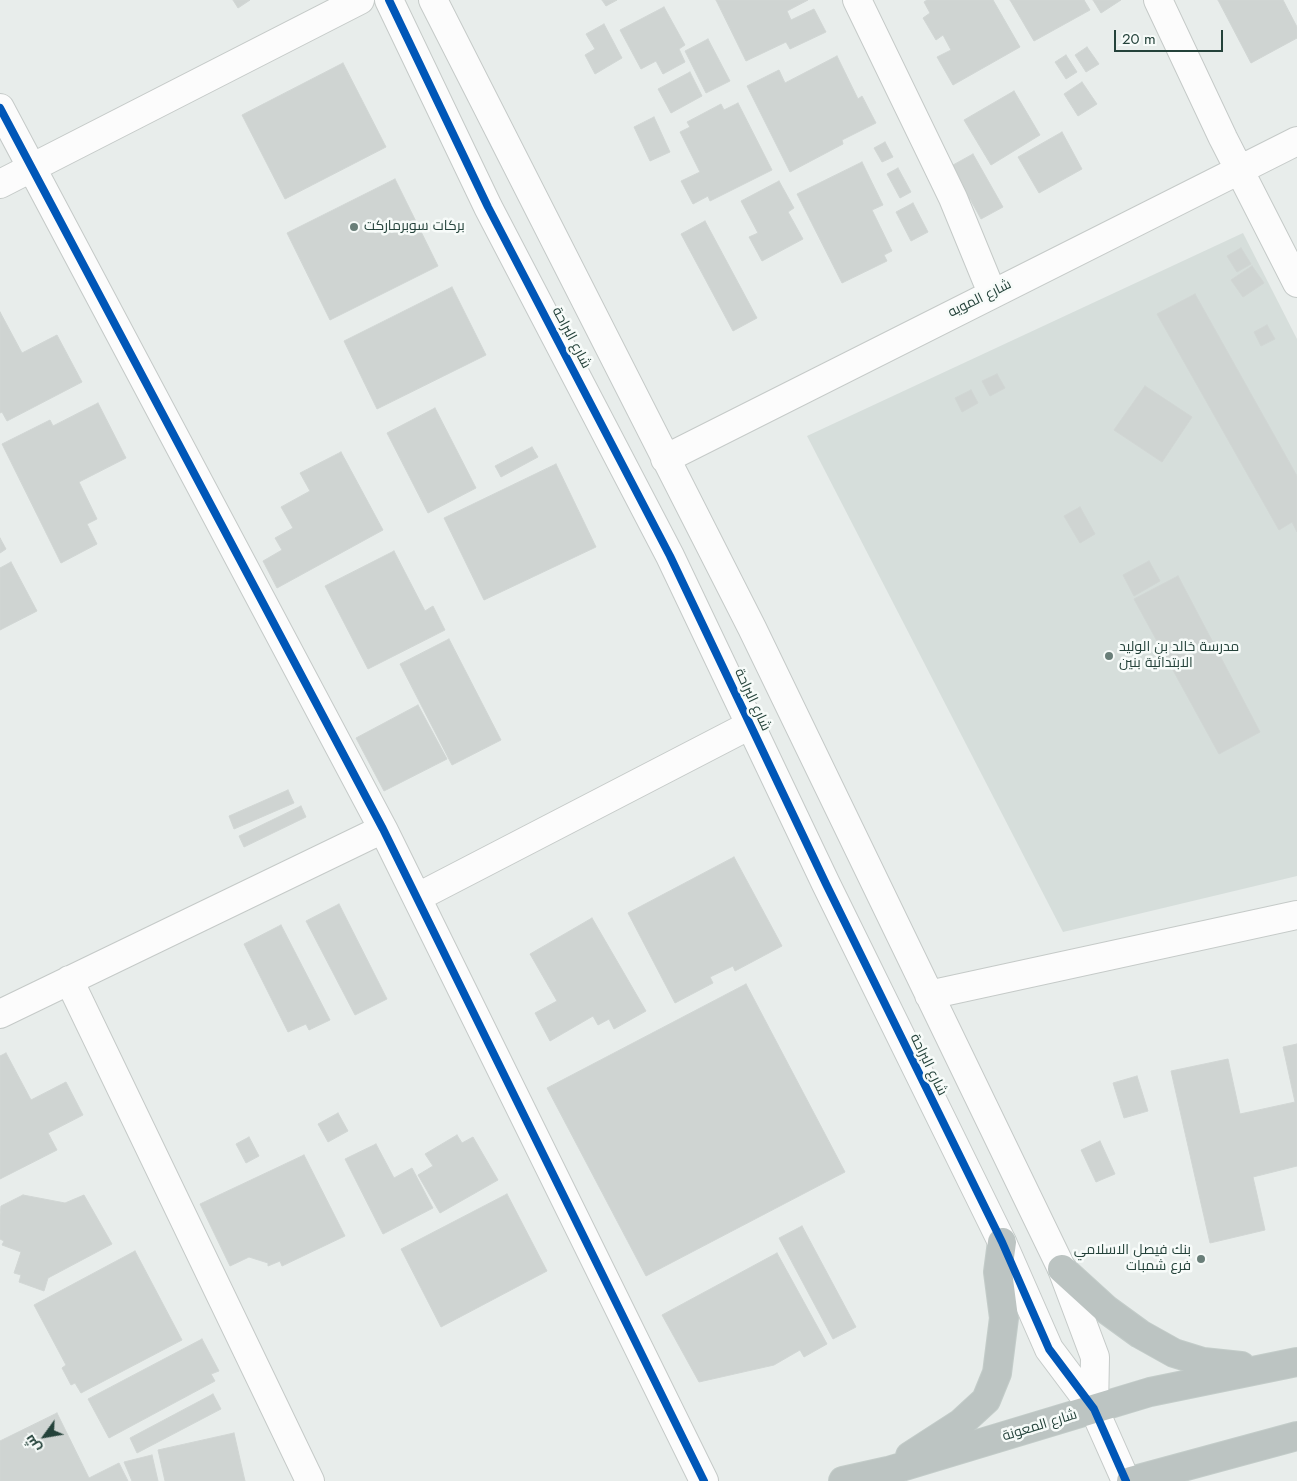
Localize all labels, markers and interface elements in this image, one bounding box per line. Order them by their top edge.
scale bar [1117,20,1226,52]
text: 20 m [1122,28,1156,50]
place label: بركات سوبرماركت [364,219,465,235]
marker: بركات سوبرماركت [348,221,360,233]
street label: شارع المويه [946,276,1014,322]
street label: شارع البراحة [548,305,594,371]
place label: مدرسة خالد بن الوليد الابتدائية بنين [1119,640,1239,672]
marker: مدرسة خالد بن الوليد الابتدائية بنين [1103,650,1115,662]
street label: شارع البراحة [730,666,774,734]
street label: شارع البراحة [906,1031,950,1099]
place label: بنك فيصل الاسلامي فرع شمبات [1074,1243,1191,1276]
marker: بنك فيصل الاسلامي فرع شمبات [1195,1253,1207,1265]
street label: شارع المعونة [1001,1407,1079,1445]
north arrow [20,1411,70,1461]
text: ش [19,1431,46,1457]

